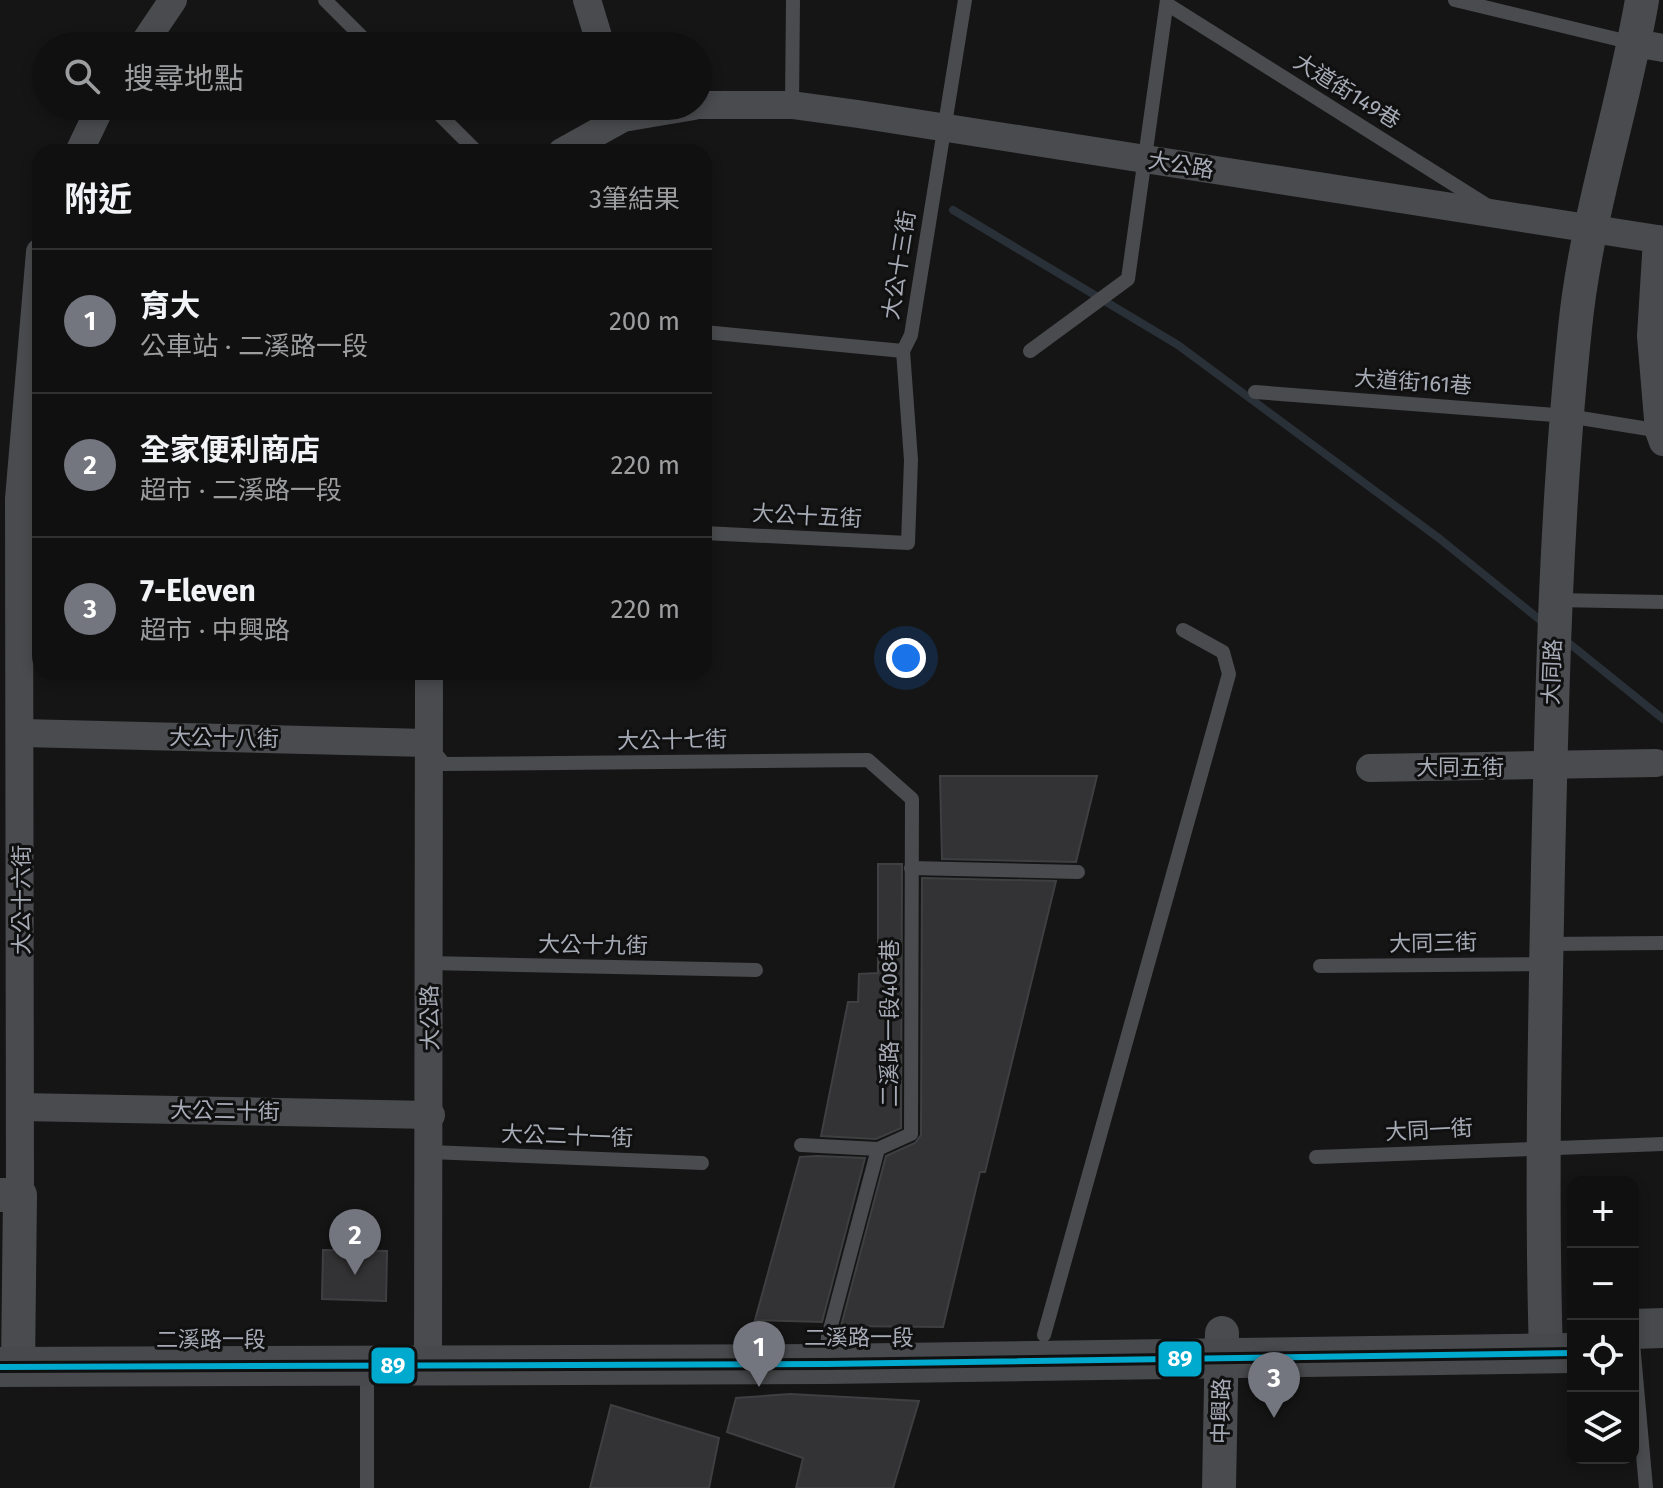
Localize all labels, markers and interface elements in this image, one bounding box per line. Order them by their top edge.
search box [32,32,712,120]
street label: 大道街149巷 [1289,48,1405,134]
icon: search [60,54,104,98]
text: 搜尋地點 [124,61,244,97]
street label: 大公路 [1146,147,1216,183]
text: 附近 [64,179,132,220]
text: 3筆結果 [589,184,680,215]
street label: 大公十三街 [877,209,921,321]
text: 育大 [140,288,200,324]
text: 1 [84,306,96,337]
text: 200 m [609,306,680,337]
text: 公車站 · 二溪路一段 [140,331,368,362]
street label: 大道街161巷 [1353,364,1473,400]
text: 全家便利商店 [140,432,320,468]
text: 2 [83,450,97,481]
text: 220 m [611,450,680,481]
text: 超市 · 二溪路一段 [140,475,342,506]
street label: 大公十五街 [751,500,863,532]
text: 7-Eleven [140,573,256,609]
text: 3 [83,594,97,625]
text: 220 m [611,594,680,625]
text: 超市 · 中興路 [140,615,290,646]
your location [886,638,926,678]
street label: 大同路 [1537,639,1567,705]
street label: 大公十八街 [169,724,279,752]
street label: 大公十七街 [617,726,727,754]
street label: 大同五街 [1416,754,1504,781]
street label: 大公十六街 [8,845,35,955]
street label: 大同三街 [1389,929,1477,957]
street label: 大公十九街 [538,931,648,959]
street label: 二溪路一段408巷 [876,939,903,1107]
street label: 大公路 [416,985,444,1051]
street label: 大公二十街 [170,1097,280,1125]
street label: 大同一街 [1384,1114,1474,1146]
street label: 大公二十一街 [501,1120,633,1152]
map controls [1567,1176,1639,1464]
button: + [1567,1176,1639,1248]
pin: 2 [329,1209,381,1275]
button: − [1567,1248,1639,1320]
button: locate [1567,1320,1639,1392]
pin: 1 [733,1321,785,1387]
street label: 二溪路一段 [804,1324,914,1351]
street label: 二溪路一段 [156,1326,266,1353]
line badge: 89 [1157,1340,1203,1378]
text: 89 [1168,1345,1192,1372]
line badge: 89 [370,1346,416,1385]
text: 89 [381,1352,405,1379]
pin: 3 [1248,1352,1300,1418]
street label: 中興路 [1207,1378,1235,1444]
button: layers [1567,1392,1639,1464]

